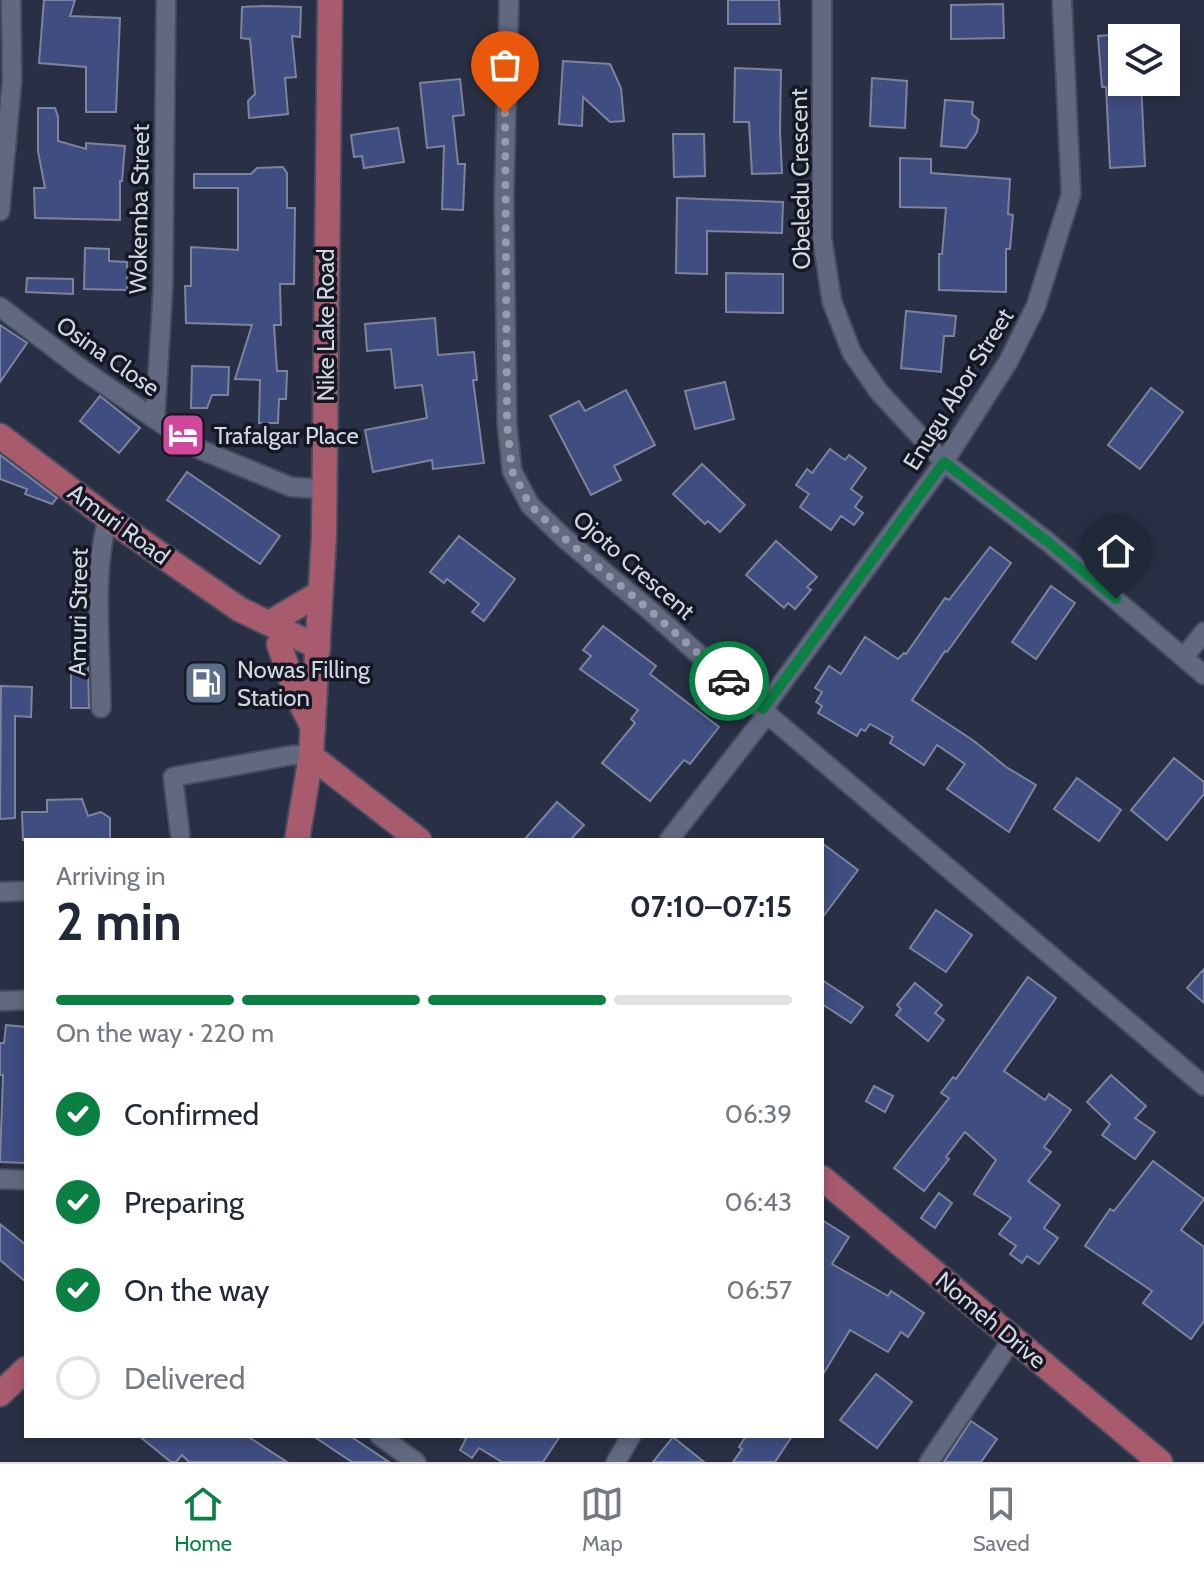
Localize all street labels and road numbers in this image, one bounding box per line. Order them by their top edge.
street label: Obeledu Crescent [784,88,816,270]
street label: Wokemba Street [123,124,155,294]
street label: Nike Lake Road [311,248,340,402]
street label: Enugu Abor Street [897,303,1019,475]
street label: Osina Close [51,310,165,402]
street label: Amuri Road [63,477,175,571]
street label: Ojoto Crescent [567,504,701,626]
street label: Amuri Street [62,548,94,676]
street label: Nomeh Drive [930,1265,1052,1375]

